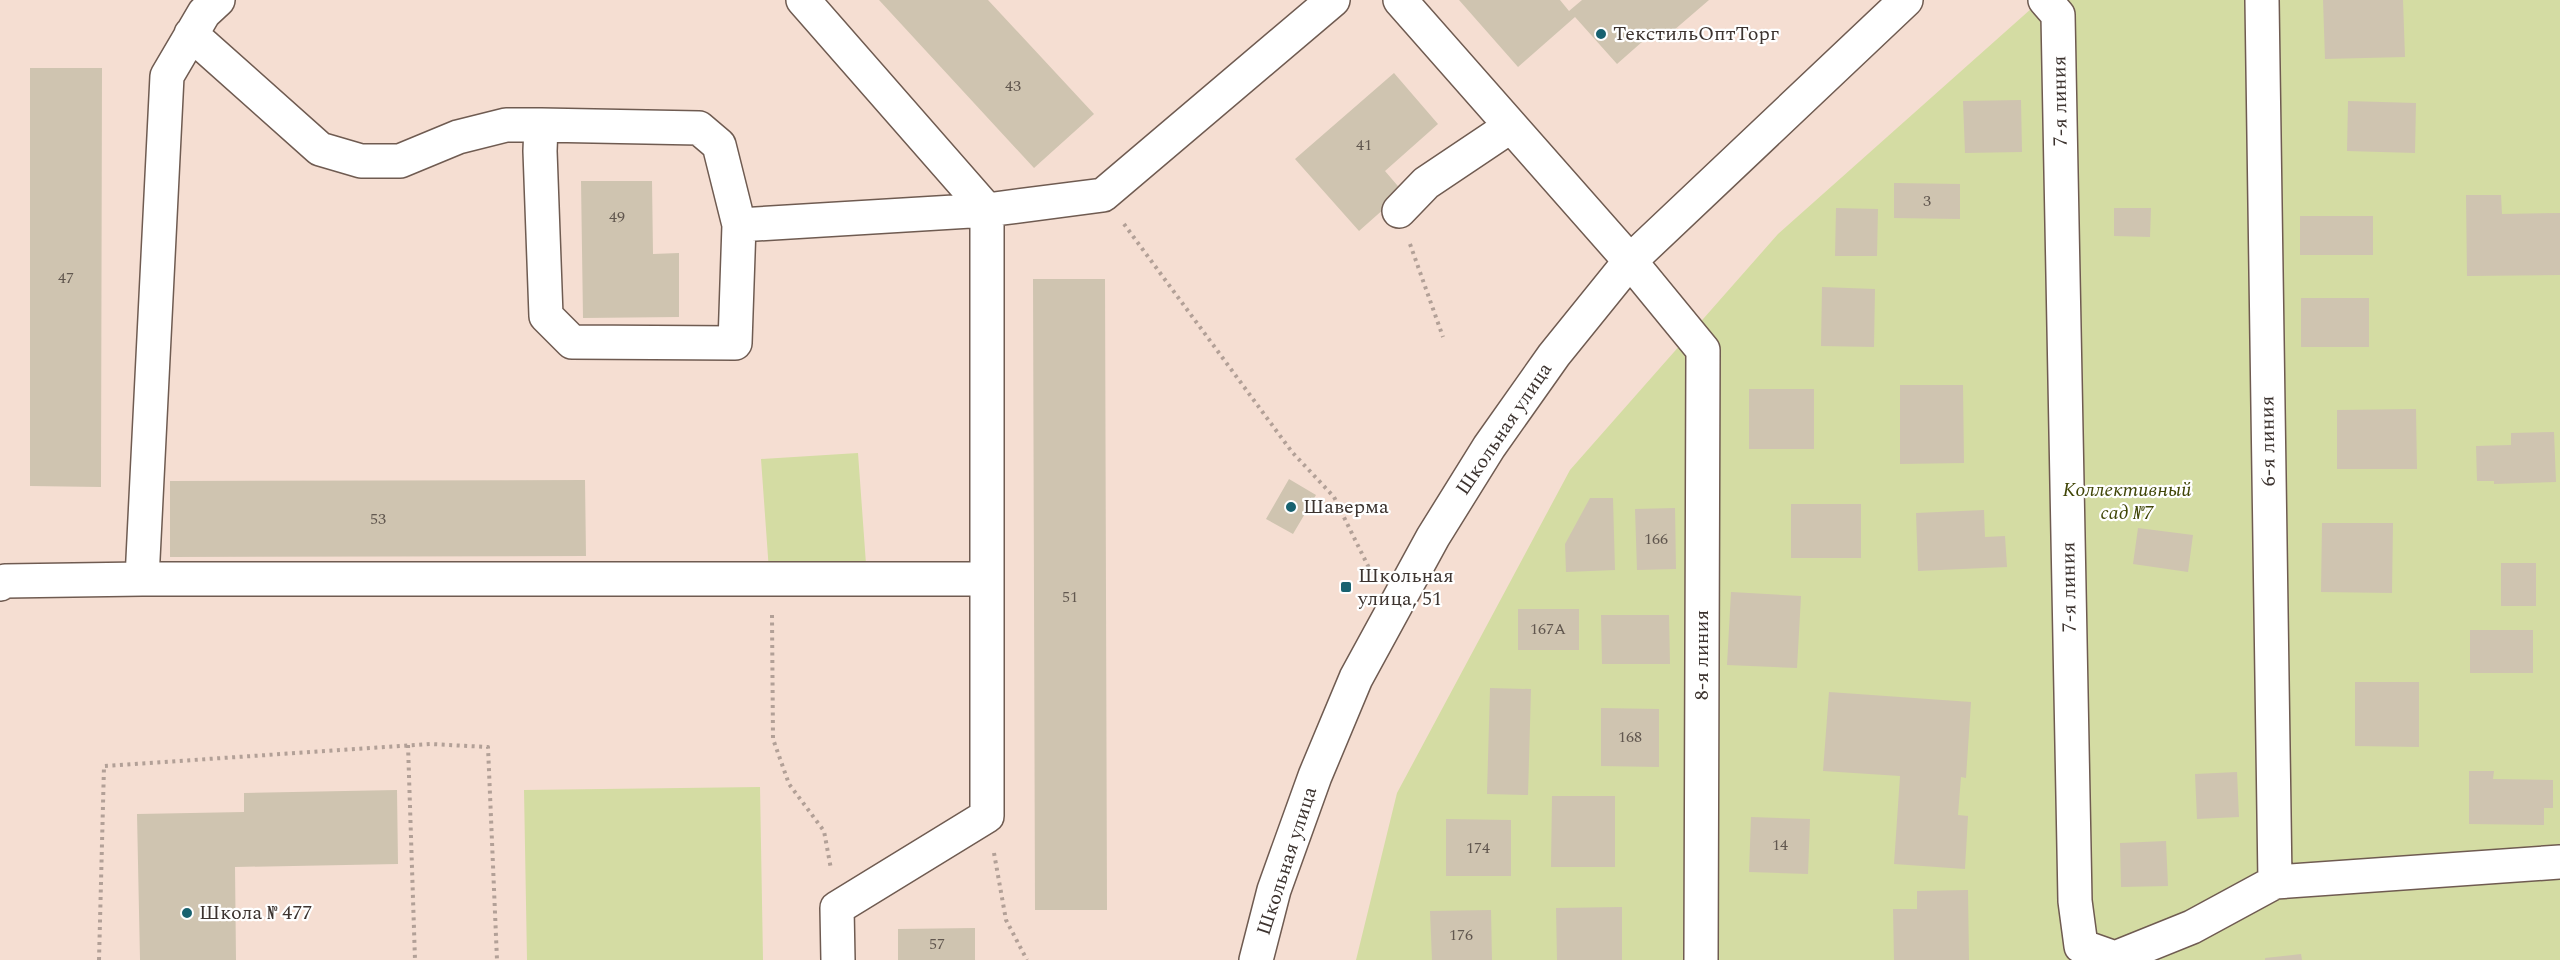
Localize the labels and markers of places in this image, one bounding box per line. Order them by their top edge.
place label: ТекстильОптТорг [1613,19,1779,49]
marker: ТекстильОптТорг [1594,27,1608,41]
place label: Шаверма [1303,492,1389,522]
marker: Шаверма [1284,500,1298,514]
place label: Школьная улица, 51 [1357,561,1454,614]
marker: Школьная улица, 51 [1339,580,1353,594]
place label: Школа № 477 [199,898,312,928]
marker: Школа № 477 [180,906,194,920]

